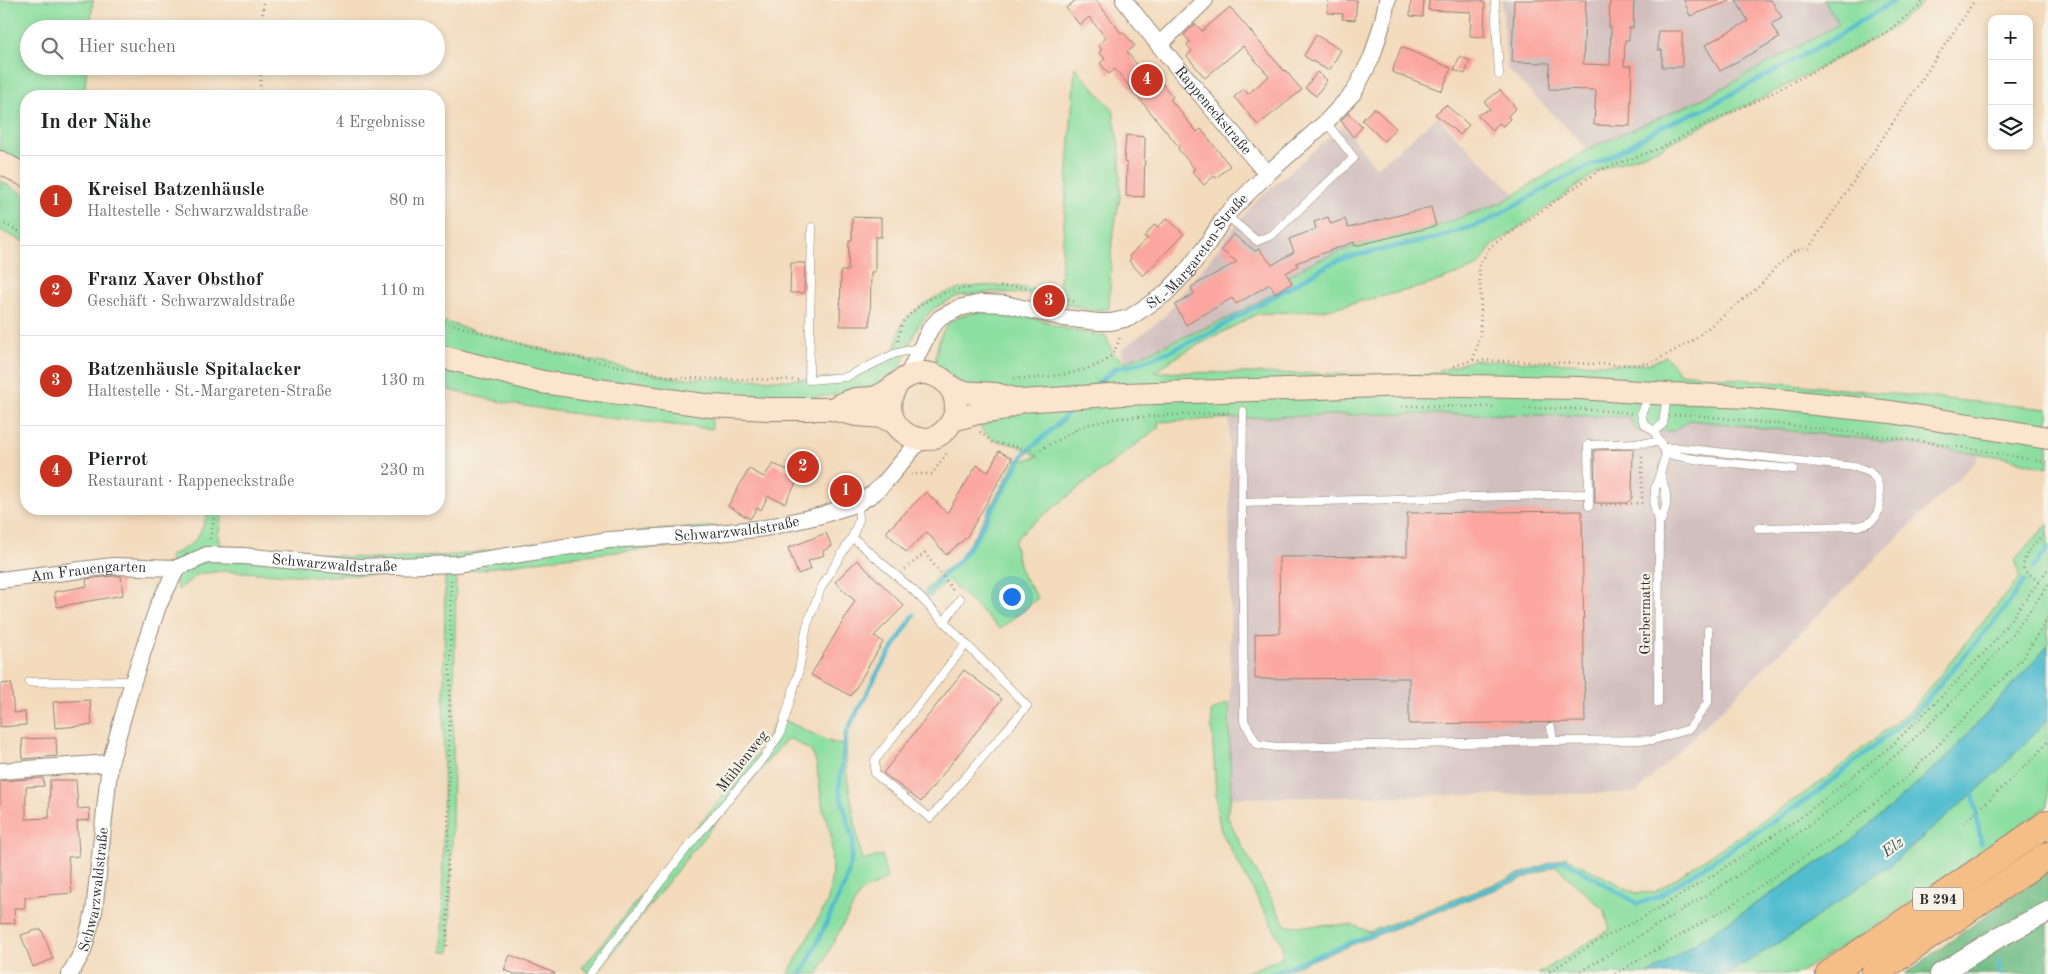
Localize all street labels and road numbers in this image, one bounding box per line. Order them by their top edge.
street label: Rappeneckstraße [1171,64,1254,158]
street label: St.-Margareten-Straße [1144,192,1252,313]
street label: Schwarzwaldstraße [674,514,801,545]
street label: Schwarzwaldstraße [271,553,398,576]
street label: Am Frauengarten [30,560,146,585]
street label: Gerbermatte [1639,573,1654,655]
street label: Mühlenweg [715,728,772,796]
street label: Schwarzwaldstraße [77,827,112,954]
road number: B 294 [1913,888,1963,911]

